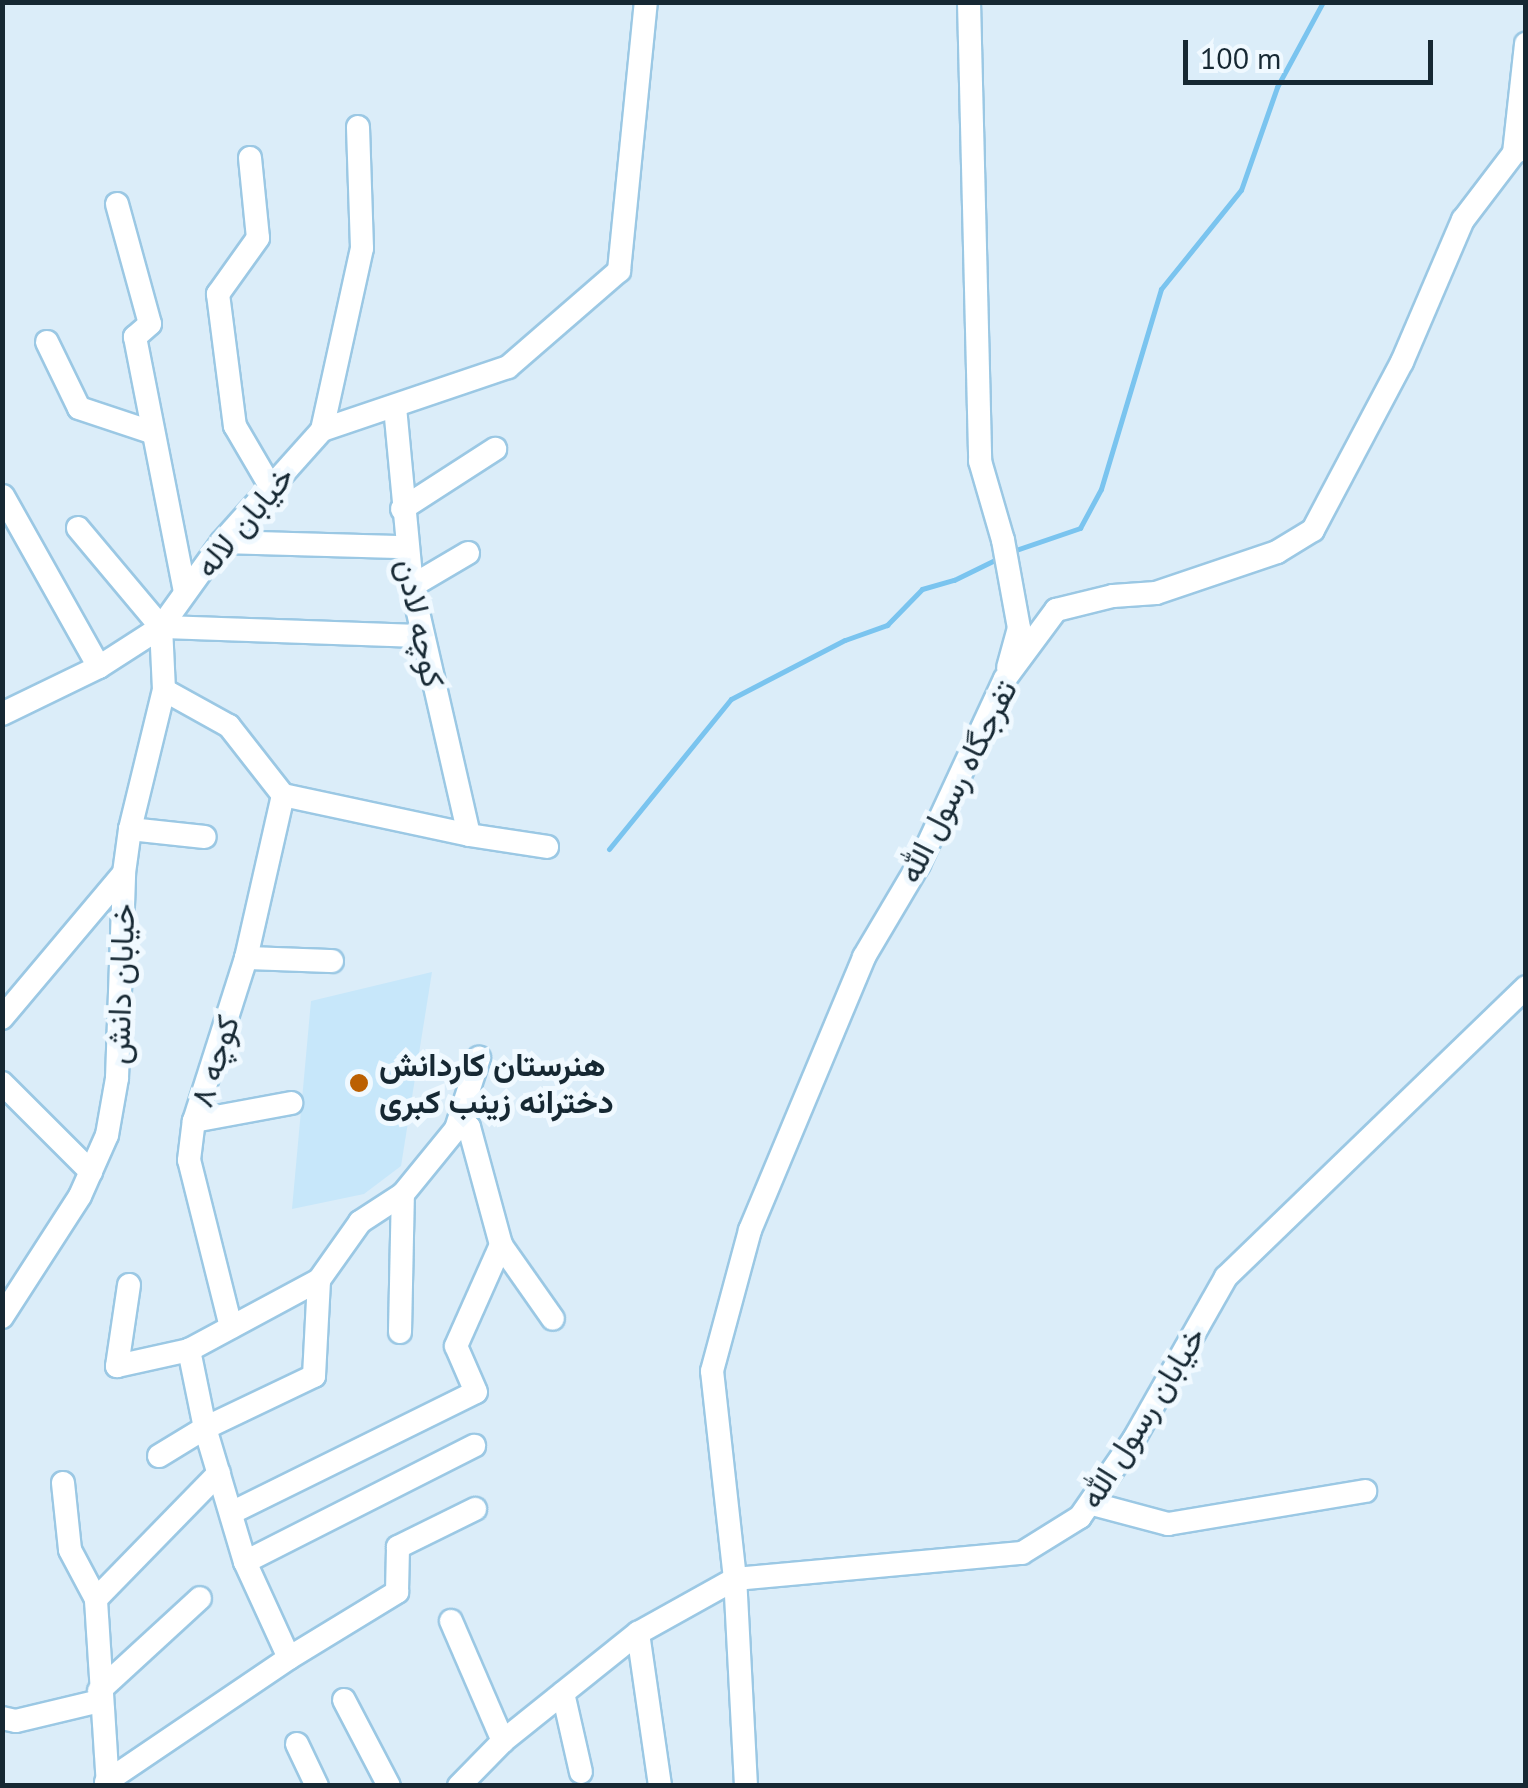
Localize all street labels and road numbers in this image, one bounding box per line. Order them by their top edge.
street label: خیابان لاله [186,458,302,584]
street label: کوچه لادن [389,555,453,691]
street label: تفرجگاه رسول الله [889,673,1025,889]
street label: خیابان دانش [98,903,142,1065]
street label: کوچه ۸ [181,1010,247,1112]
street label: خیابان رسول الله [1071,1319,1213,1515]

